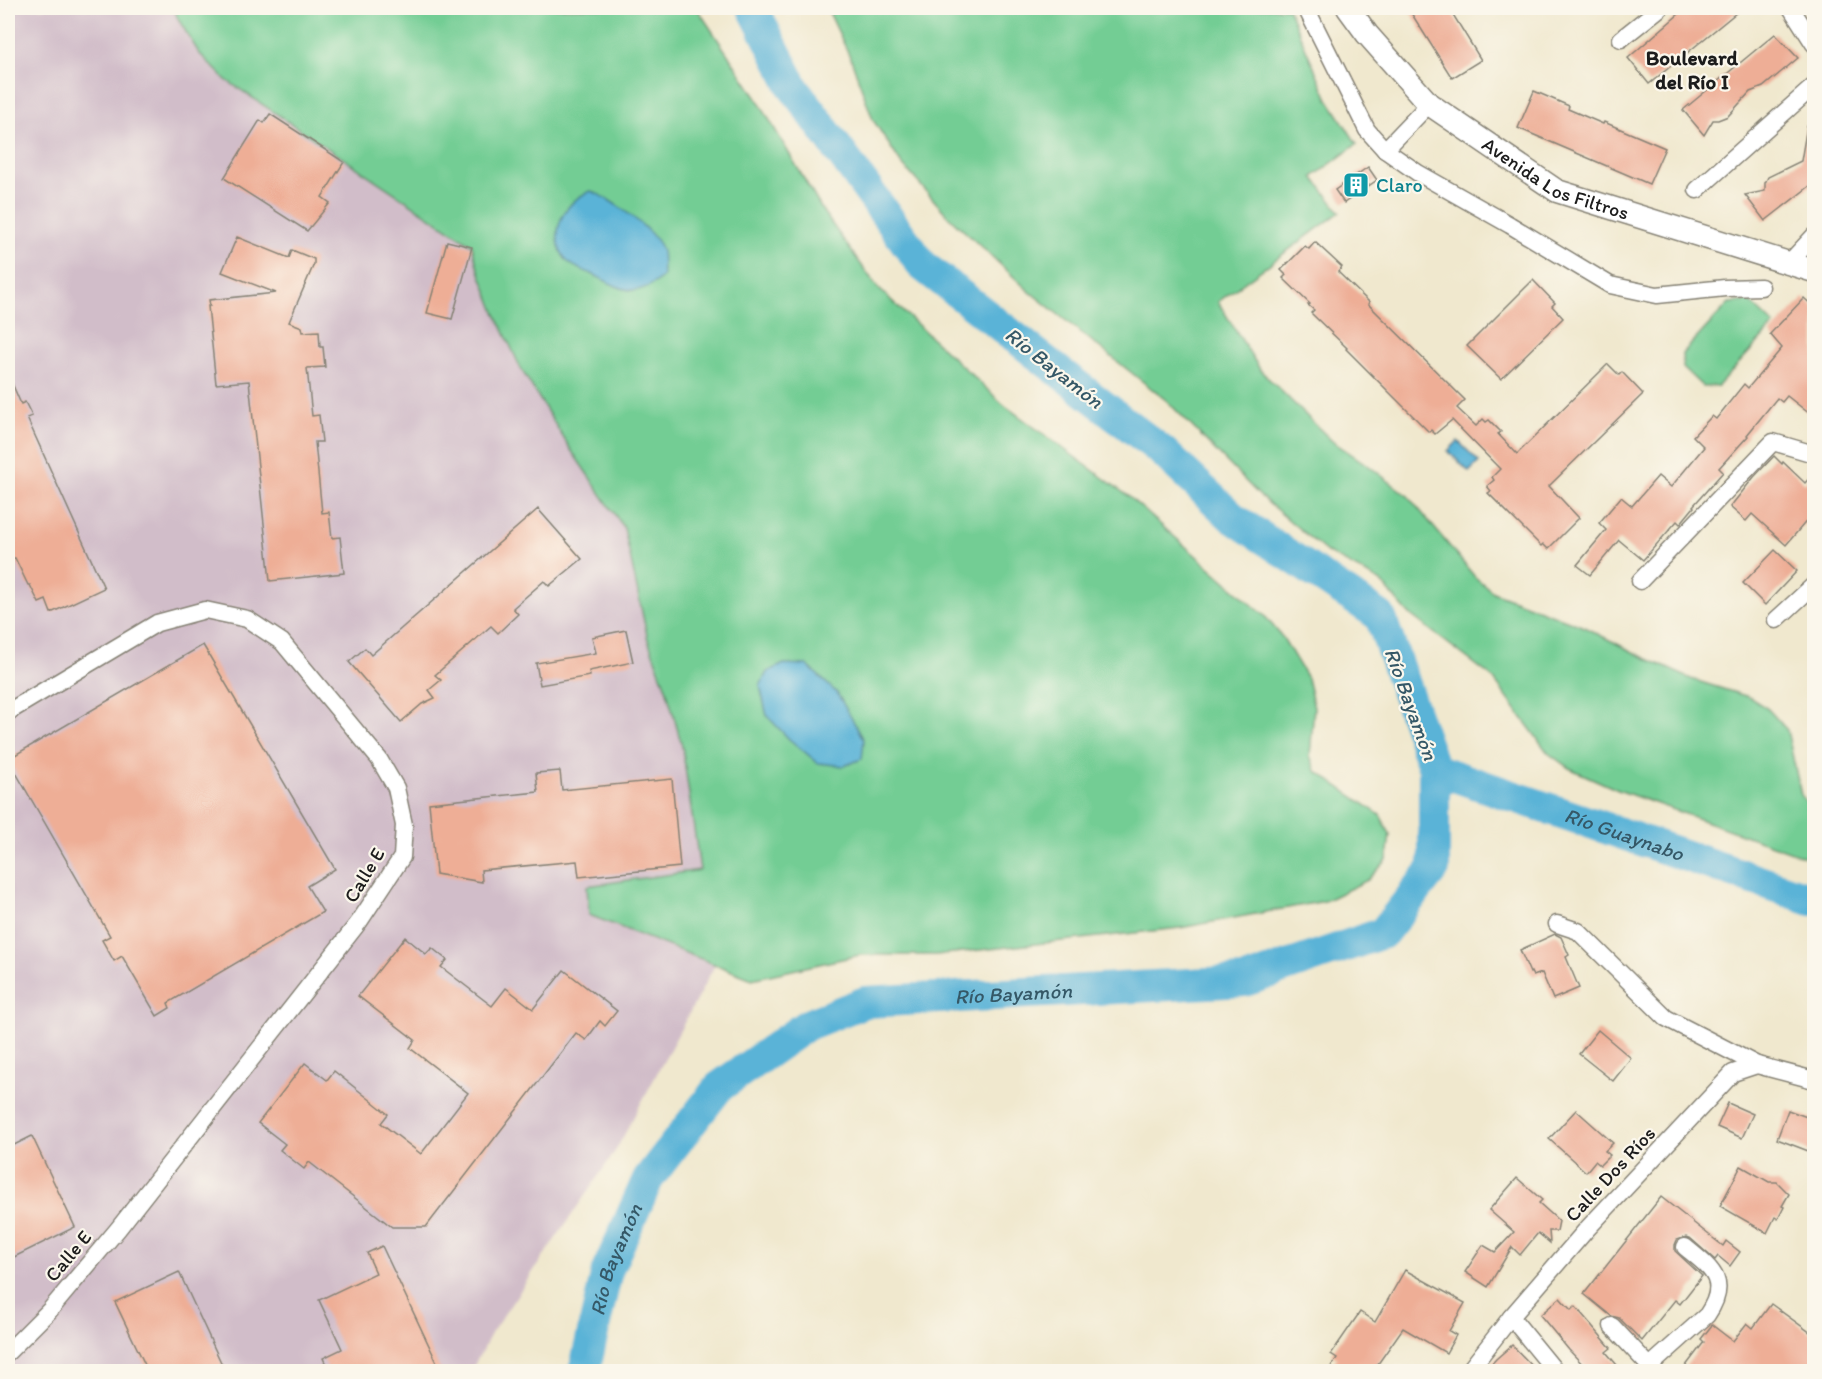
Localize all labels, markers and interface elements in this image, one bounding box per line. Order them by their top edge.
district label: Boulevard del Río I [1646,45,1739,94]
street label: Avenida Los Filtros [1478,132,1632,225]
building icon: Claro [1341,170,1371,200]
place label: Claro [1376,173,1423,197]
water label: Río Bayamón [1000,322,1109,414]
water label: Río Bayamón [1380,644,1444,764]
water label: Río Guaynabo [1561,802,1688,867]
street label: Calle E [338,843,390,907]
water label: Río Bayamón [954,978,1074,1009]
street label: Calle Dos Ríos [1560,1121,1660,1227]
water label: Río Bayamón [584,1199,648,1318]
street label: Calle E [40,1225,96,1287]

